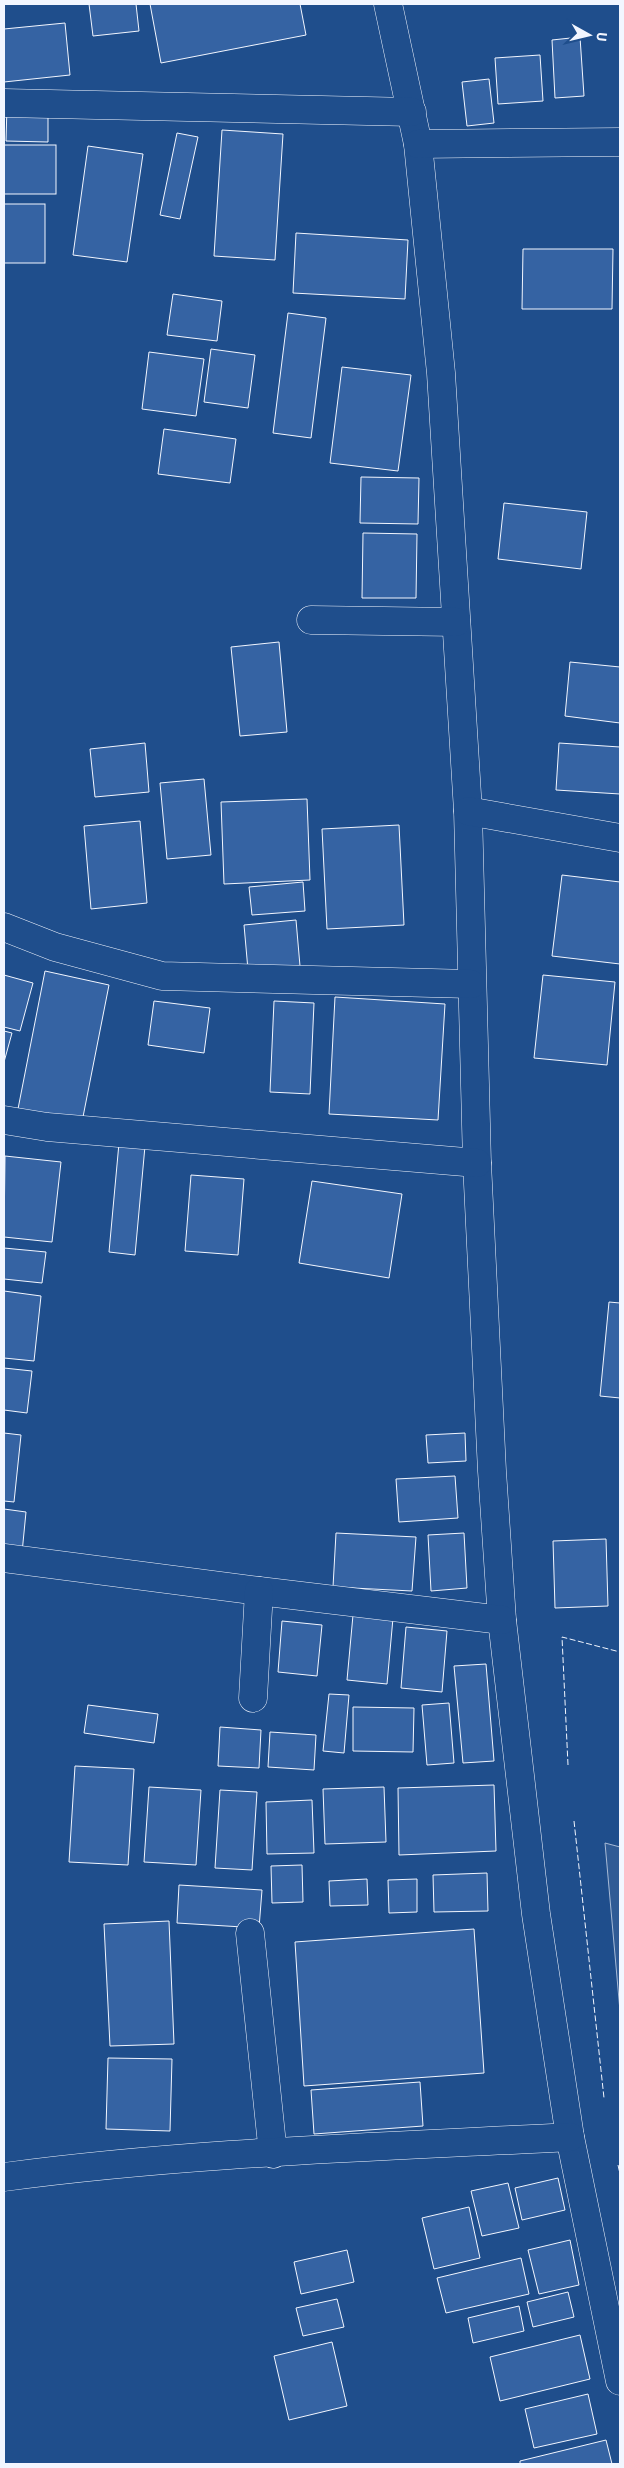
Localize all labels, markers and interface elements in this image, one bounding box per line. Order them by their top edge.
north arrow [564,10,614,60]
text: U [593,31,611,43]

